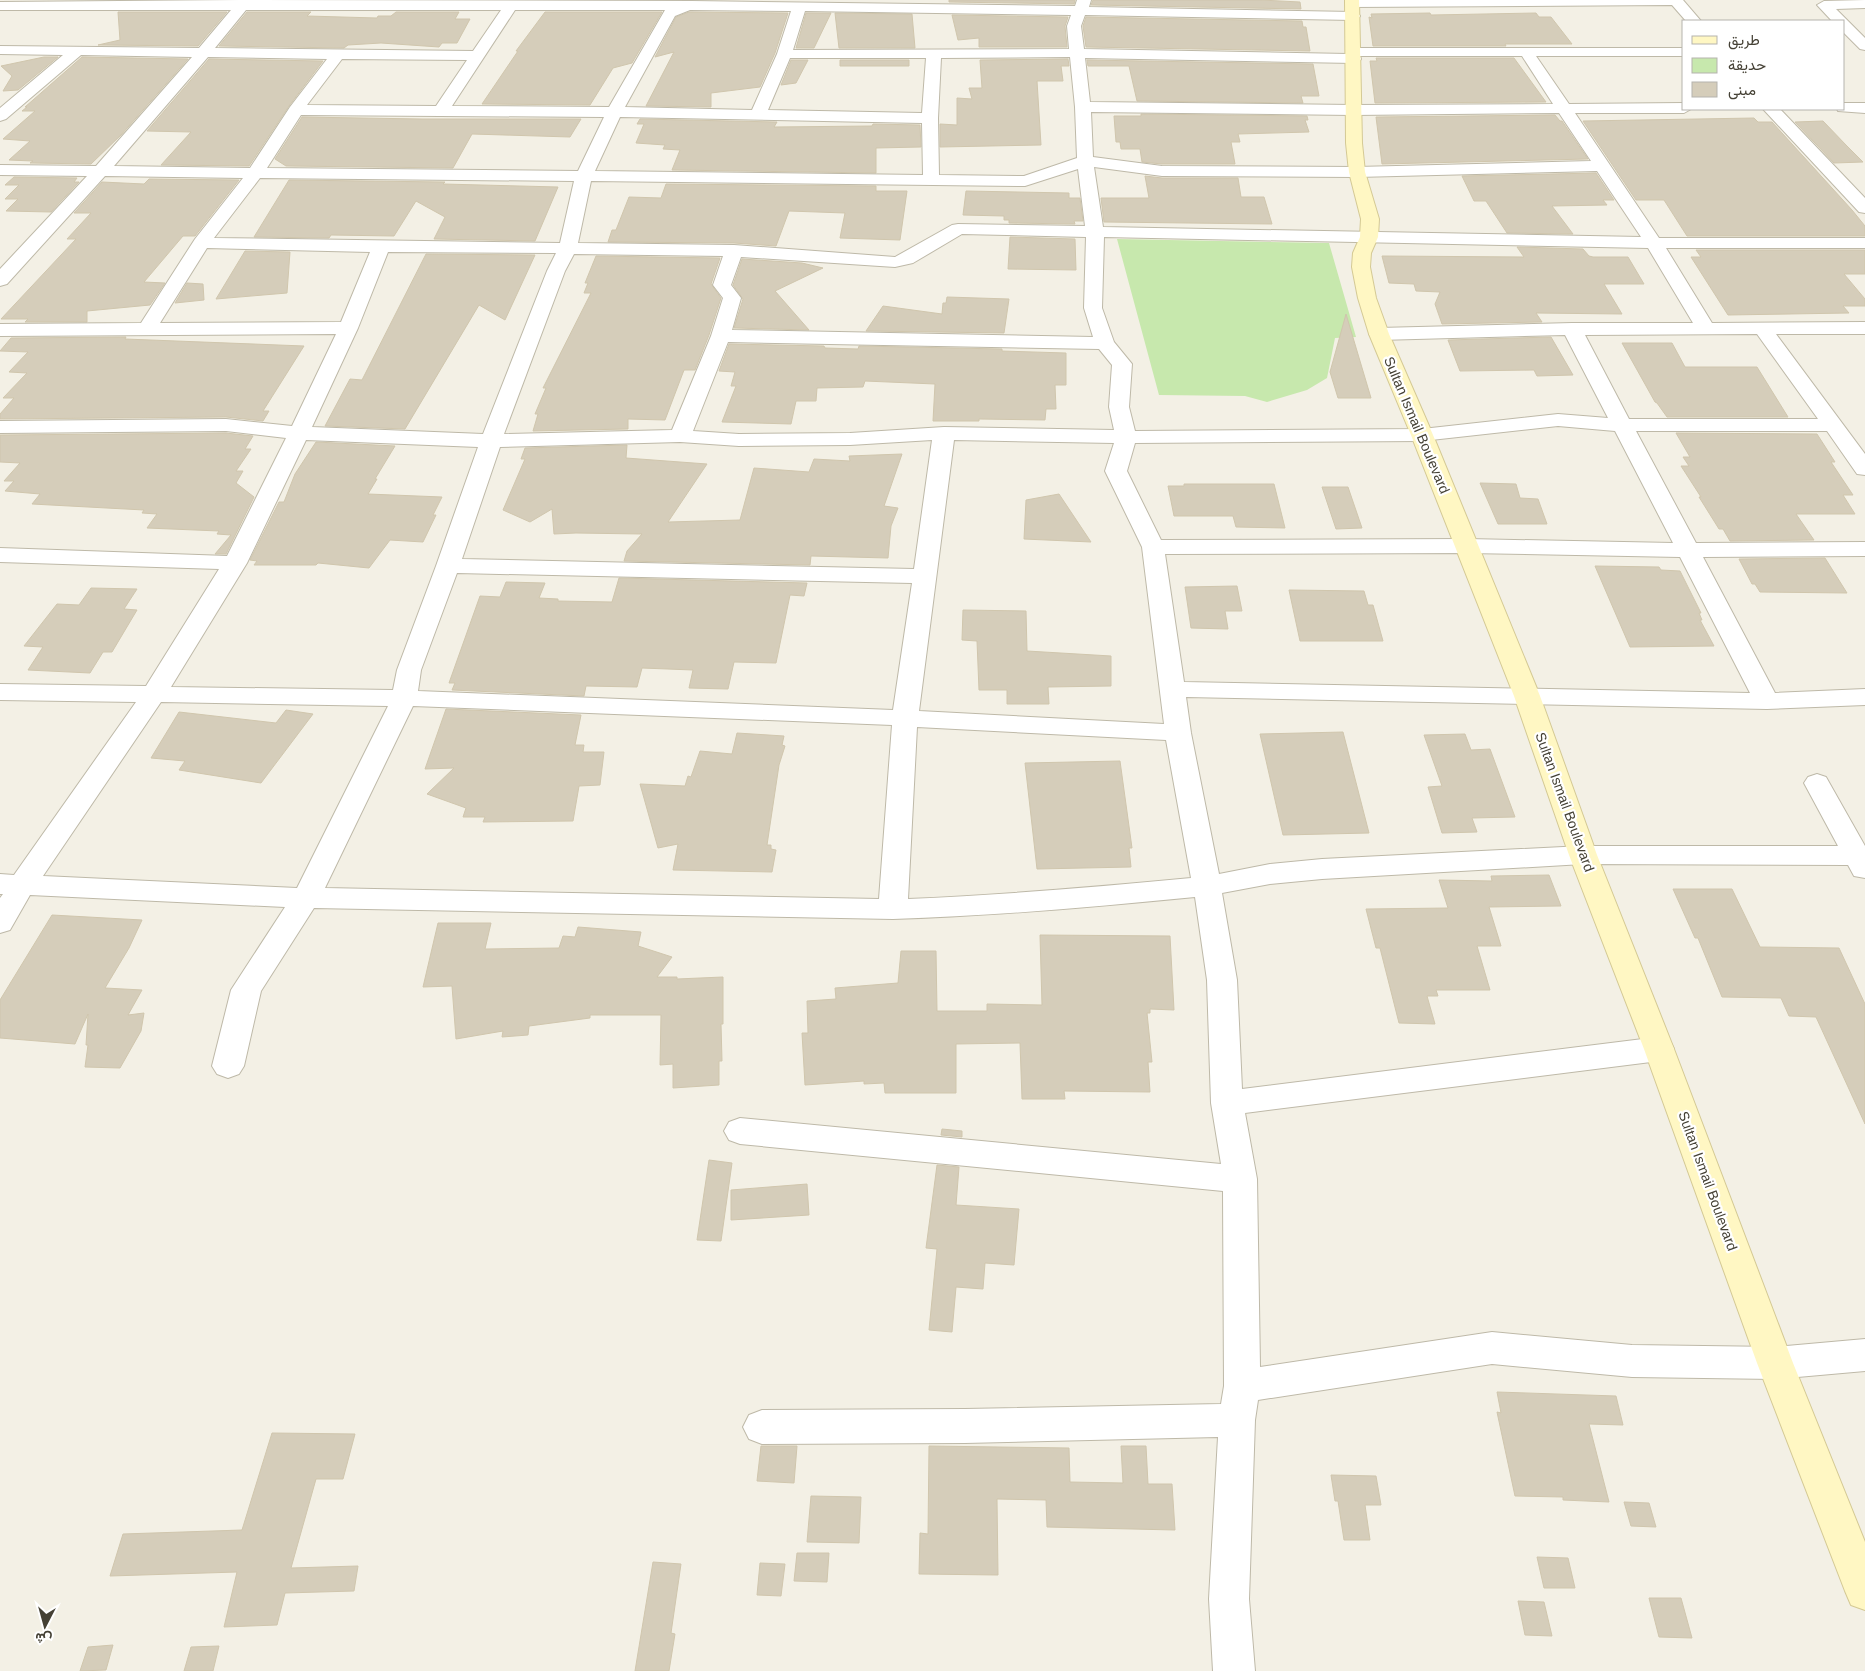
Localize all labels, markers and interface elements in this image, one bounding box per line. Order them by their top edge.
legend [1682,20,1845,110]
text: طريق [1728,31,1760,50]
text: حديقة [1728,56,1766,74]
text: مبنى [1728,81,1756,100]
street label: Sultan Ismail Boulevard [1381,354,1453,496]
street label: Sultan Ismail Boulevard [1532,730,1598,874]
street label: Sultan Ismail Boulevard [1675,1109,1741,1253]
north arrow [20,1601,70,1651]
text: ش [34,1629,53,1648]

